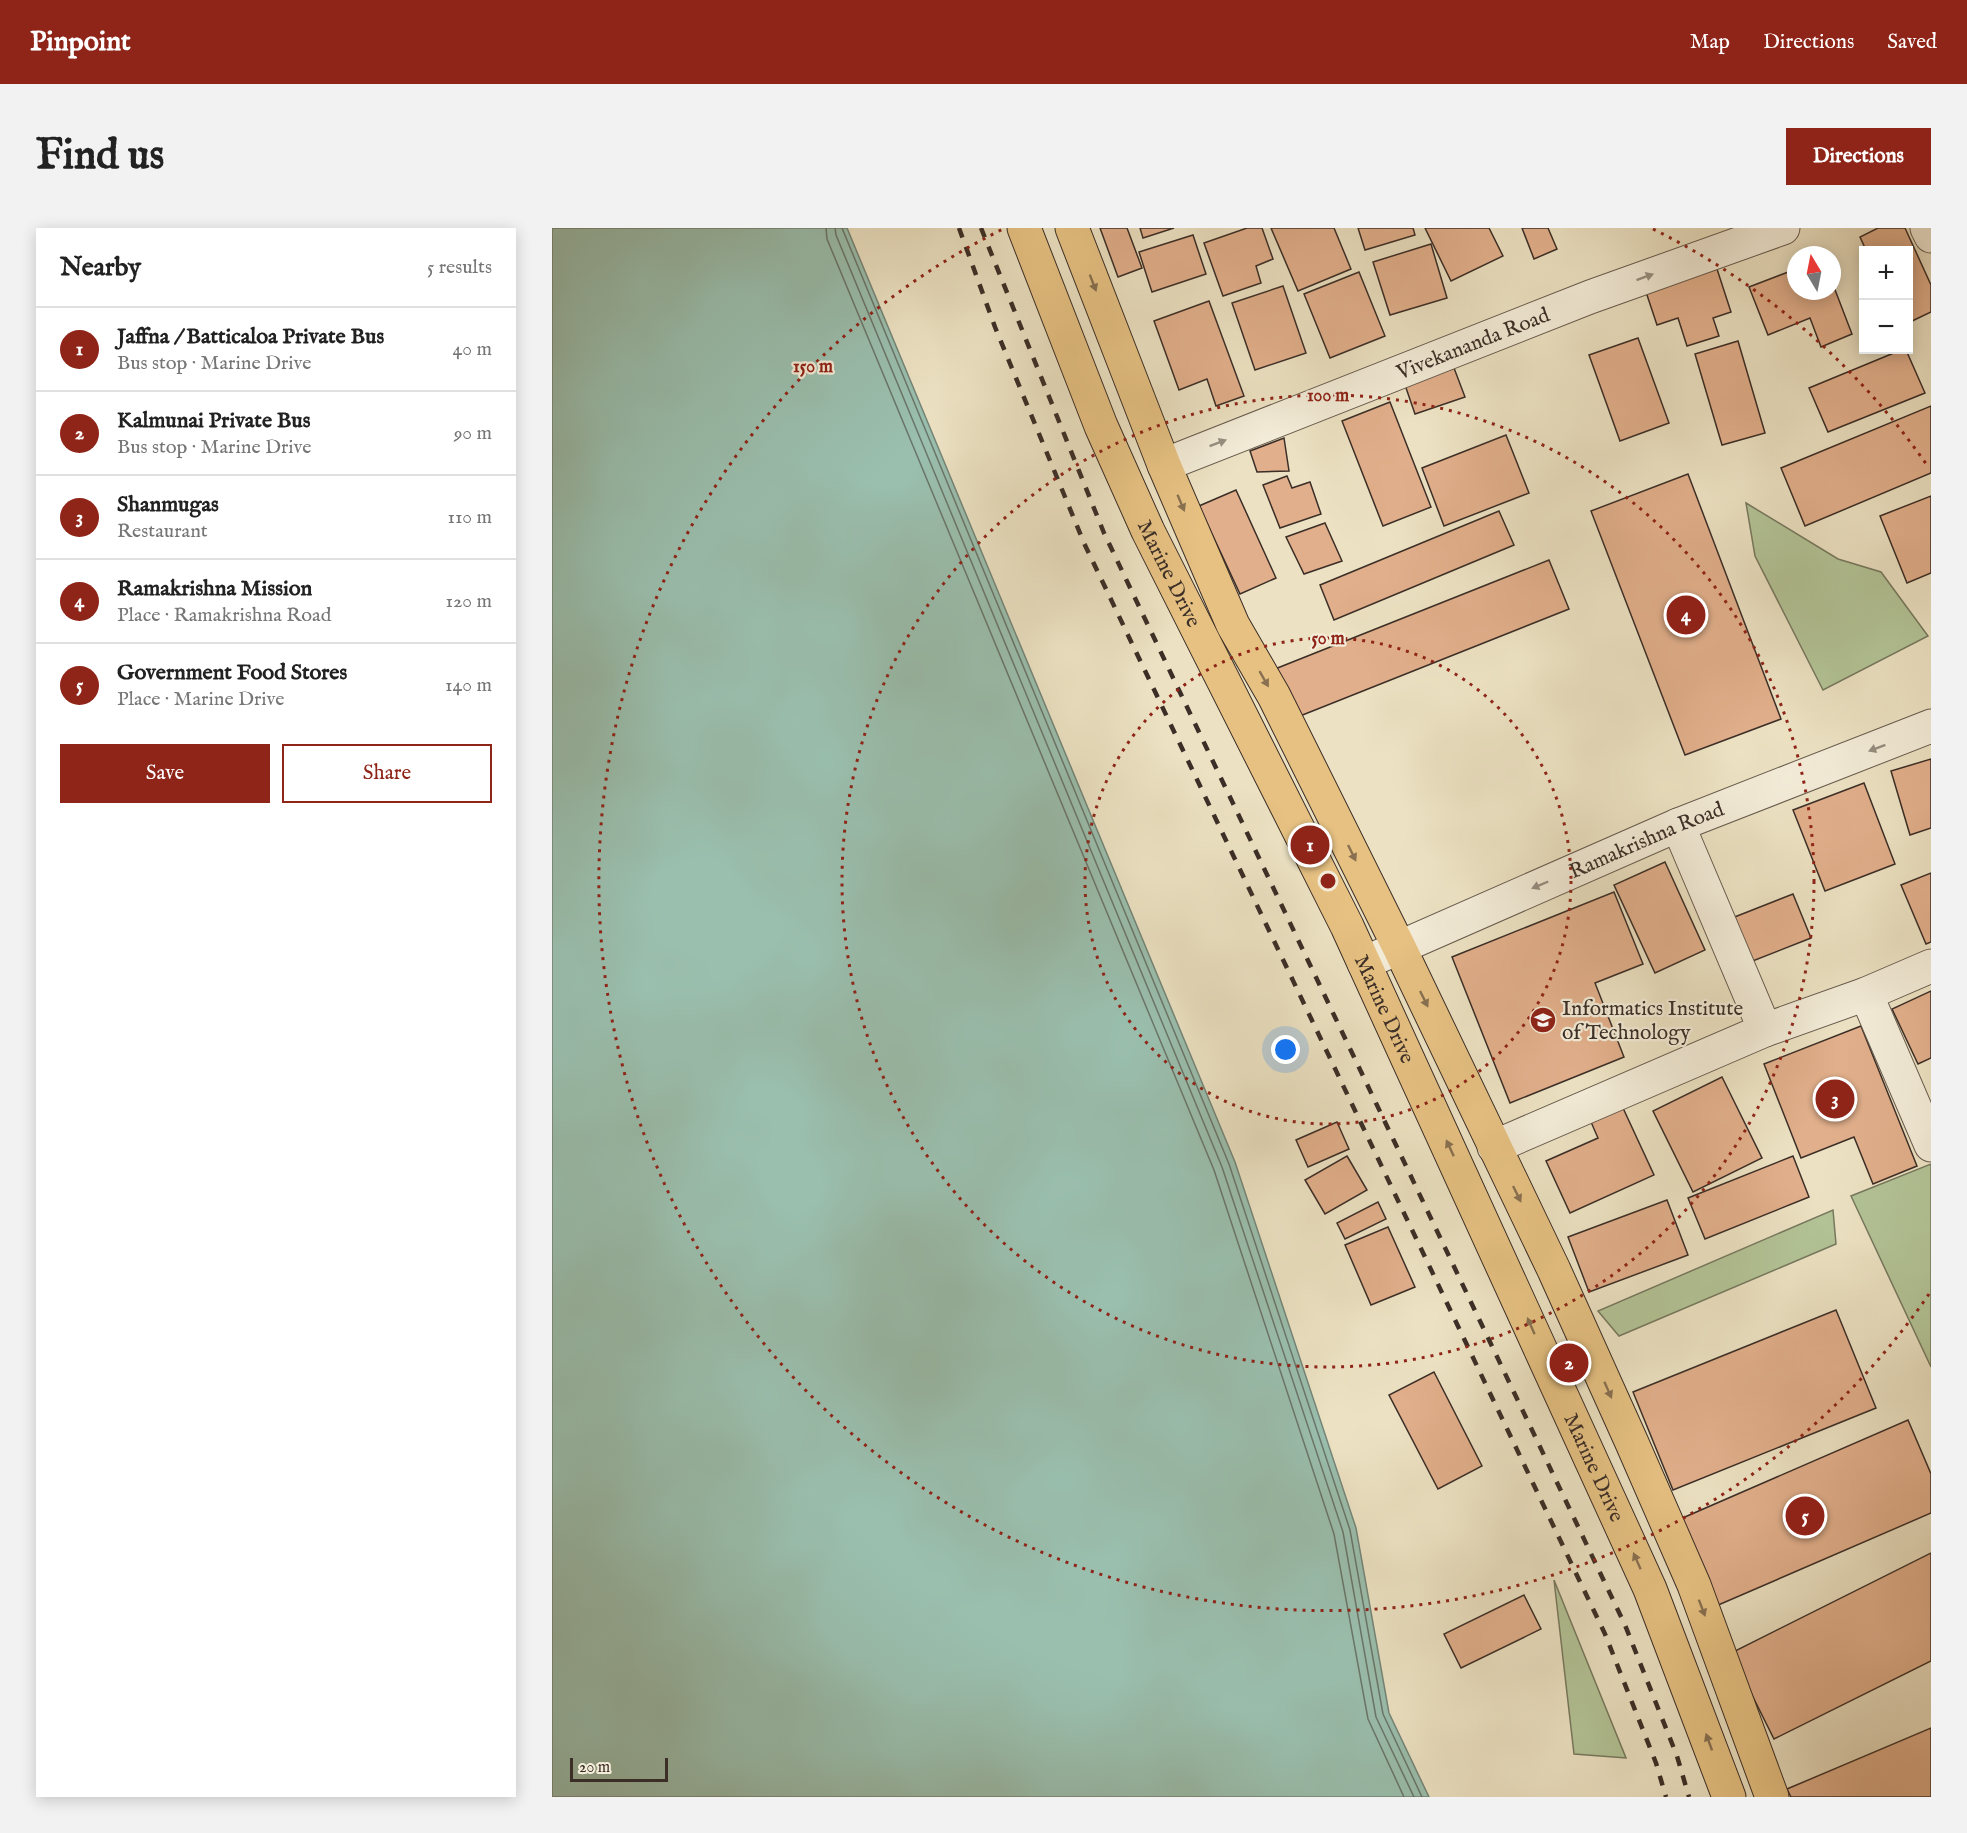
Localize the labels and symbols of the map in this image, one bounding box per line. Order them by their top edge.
north arrow [1787,246,1841,300]
one-way arrow [1636,272,1654,282]
one-way arrow [1088,274,1098,292]
street label: Vivekananda Road [1392,302,1555,387]
text: 150 m [793,356,833,379]
text: 100 m [1307,385,1349,408]
one-way arrow [1210,438,1228,448]
one-way arrow [1176,494,1185,511]
street label: Marine Drive [1130,516,1206,633]
pin: 4 [1666,592,1706,638]
text: 50 m [1311,628,1345,651]
one-way arrow [1259,671,1269,688]
one-way arrow [1867,743,1885,753]
street label: Ramakrishna Road [1565,796,1729,886]
pin: 1 [1290,822,1329,868]
one-way arrow [1347,844,1356,861]
centre of rings [1318,871,1338,891]
one-way arrow [1531,880,1549,890]
street label: Marine Drive [1347,951,1420,1069]
one-way arrow [1419,991,1428,1008]
place label: Informatics Institute of Technology [1562,996,1743,1047]
school or university icon: Informatics Institute of Technology [1528,1005,1558,1035]
your location [1271,1035,1300,1064]
pin: 3 [1816,1076,1854,1122]
one-way arrow [1445,1139,1455,1157]
one-way arrow [1513,1186,1522,1203]
one-way arrow [1526,1317,1535,1334]
pin: 2 [1550,1340,1588,1386]
one-way arrow [1603,1382,1613,1400]
street label: Marine Drive [1557,1409,1630,1527]
pin: 5 [1786,1494,1824,1538]
one-way arrow [1633,1552,1642,1569]
one-way arrow [1698,1599,1708,1617]
one-way arrow [1703,1733,1713,1751]
scale bar [570,1755,668,1782]

